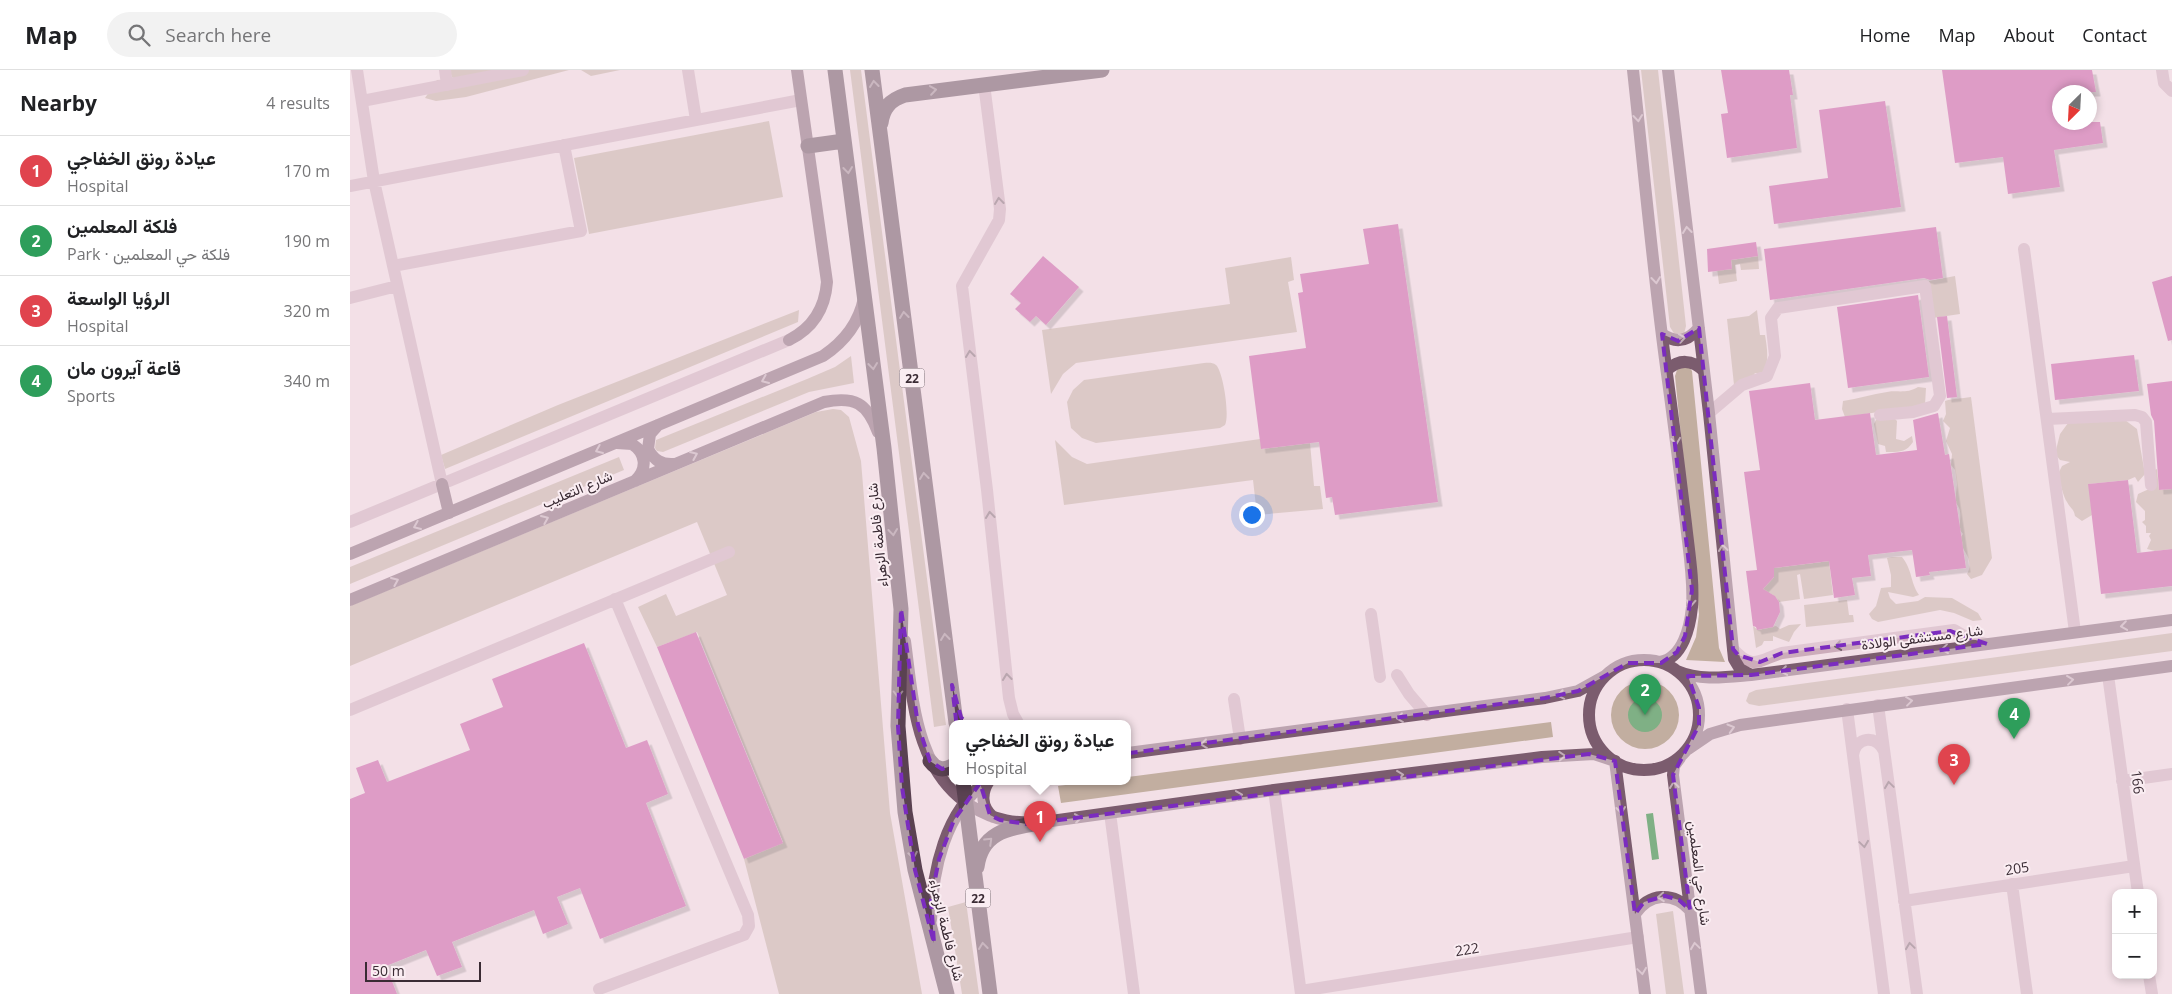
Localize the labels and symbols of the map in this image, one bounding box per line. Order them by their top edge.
one-way arrow [869,80,879,88]
north arrow [2052,85,2097,130]
one-way arrow [929,86,938,96]
one-way arrow [1632,115,1643,123]
one-way arrow [842,167,853,175]
one-way arrow [994,197,1005,205]
one-way arrow [1682,226,1693,234]
one-way arrow [1650,276,1661,284]
one-way arrow [899,310,909,319]
one-way arrow [1677,334,1686,344]
one-way arrow [965,349,976,357]
one-way arrow [867,363,878,371]
road number: 22 [900,368,924,388]
one-way arrow [761,374,770,385]
one-way arrow [1670,438,1681,446]
one-way arrow [595,444,604,454]
one-way arrow [690,451,698,461]
street label: شارع التعليب [539,466,616,514]
one-way arrow [919,471,930,479]
street label: شارع فاطمة الزهراء [862,482,894,588]
your location [1239,502,1265,528]
one-way arrow [985,511,996,519]
one-way arrow [540,514,549,525]
one-way arrow [413,520,422,531]
one-way arrow [887,528,898,536]
one-way arrow [1717,544,1728,552]
one-way arrow [390,577,399,588]
one-way arrow [1686,599,1697,607]
street label: شارع مستشفى الولادة [1860,620,1984,656]
one-way arrow [2119,620,2127,631]
one-way arrow [940,633,951,641]
one-way arrow [1833,640,1841,651]
one-way arrow [1941,643,1949,654]
one-way arrow [1780,665,1788,675]
one-way arrow [1002,672,1013,680]
pin: 2 [1629,674,1661,715]
one-way arrow [2067,675,2075,686]
one-way arrow [893,690,903,698]
one-way arrow [1557,690,1566,700]
one-way arrow [1906,696,1914,707]
pin: 4 [1998,698,2030,739]
one-way arrow [1396,712,1404,723]
one-way arrow [1727,723,1735,733]
one-way arrow [1200,738,1208,749]
pin: 3 [1938,744,1970,785]
one-way arrow [1558,751,1566,762]
street label: 166 [2127,769,2149,795]
one-way arrow [1397,770,1405,781]
one-way arrow [1669,780,1680,788]
one-way arrow [1884,780,1895,788]
one-way arrow [1235,791,1243,801]
pin: 1 [1024,801,1056,842]
one-way arrow [1615,806,1626,814]
one-way arrow [1074,813,1082,824]
street label: شارع حي المعلمين [1681,820,1716,927]
one-way arrow [983,838,992,847]
one-way arrow [1859,840,1869,849]
one-way arrow [907,851,917,860]
street label: 205 [2004,857,2030,879]
street label: شارع فاطمة الزهراء [923,877,969,984]
road number: 22 [966,888,990,908]
one-way arrow [1657,892,1665,903]
street label: 222 [1454,938,1480,960]
one-way arrow [978,941,989,949]
one-way arrow [1690,941,1701,949]
one-way arrow [1906,941,1916,950]
scale bar [365,959,481,982]
one-way arrow [1636,967,1647,975]

